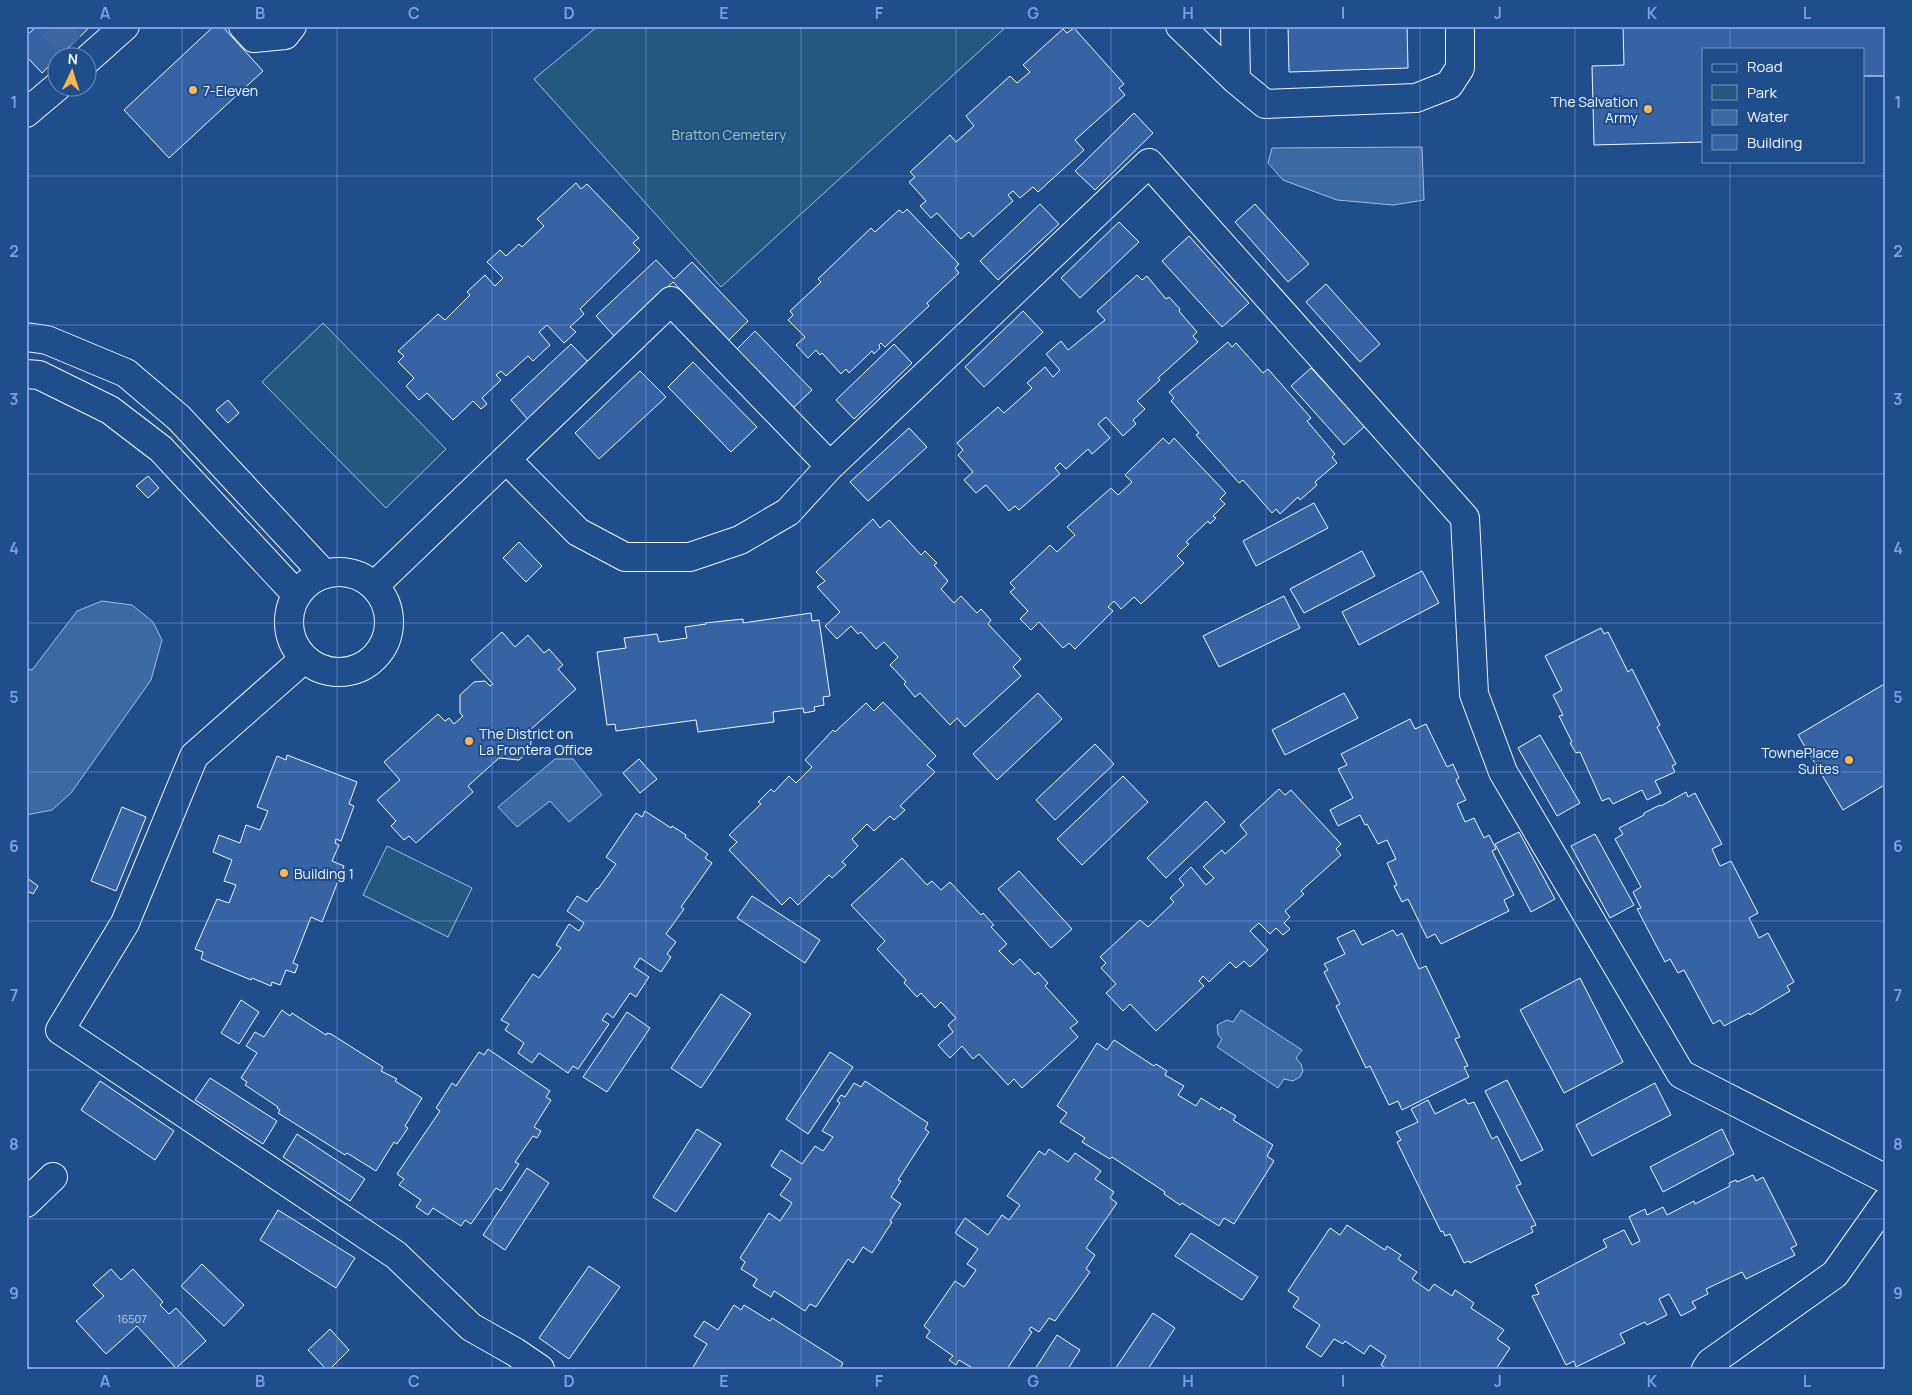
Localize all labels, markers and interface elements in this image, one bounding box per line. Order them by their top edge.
text: A [100,2,111,24]
text: B [255,2,265,24]
text: C [408,2,420,24]
text: D [563,2,575,24]
text: E [719,2,729,24]
text: F [875,2,884,24]
text: G [1027,2,1039,24]
text: H [1182,2,1194,24]
text: I [1341,2,1345,24]
text: J [1494,2,1502,24]
text: K [1647,2,1658,24]
text: L [1803,2,1812,24]
north arrow [48,48,98,98]
legend [1702,48,1864,162]
text: N [67,49,79,68]
text: Road [1747,56,1783,77]
place label: 7-Eleven [203,81,258,100]
text: Park [1747,82,1777,103]
marker: 7-Eleven [187,84,199,96]
text: 1 [10,91,18,113]
text: 1 [1894,91,1902,113]
place label: The Salvation Army [1551,92,1639,127]
marker: The Salvation Army [1642,103,1654,115]
text: Water [1747,106,1789,127]
park label: Bratton Cemetery [672,125,787,144]
text: Building [1747,132,1802,153]
text: 2 [9,240,19,262]
text: 2 [1893,240,1903,262]
text: 3 [9,388,19,410]
text: 3 [1893,388,1903,410]
text: 4 [9,537,19,559]
text: 4 [1893,537,1903,559]
text: 5 [9,686,19,708]
text: 5 [1893,686,1903,708]
place label: The District on La Frontera Office [479,724,593,759]
marker: The District on La Frontera Office [463,735,475,747]
place label: TownePlace Suites [1761,743,1839,778]
marker: TownePlace Suites [1843,754,1855,766]
text: 6 [9,835,19,857]
text: 6 [1893,835,1903,857]
place label: Building 1 [294,864,354,883]
marker: Building 1 [278,867,290,879]
text: 7 [10,984,18,1006]
text: 7 [1894,984,1902,1006]
text: 8 [9,1133,19,1155]
text: 8 [1893,1133,1903,1155]
text: 9 [9,1282,19,1304]
text: 9 [1893,1282,1903,1304]
house number: 16507 [117,1311,147,1326]
text: A [100,1370,111,1392]
text: B [255,1370,265,1392]
text: C [408,1370,420,1392]
text: D [563,1370,575,1392]
text: E [719,1370,729,1392]
text: F [875,1370,884,1392]
text: G [1027,1370,1039,1392]
text: H [1182,1370,1194,1392]
text: I [1341,1370,1345,1392]
text: J [1494,1370,1502,1392]
text: K [1647,1370,1658,1392]
text: L [1803,1370,1812,1392]

